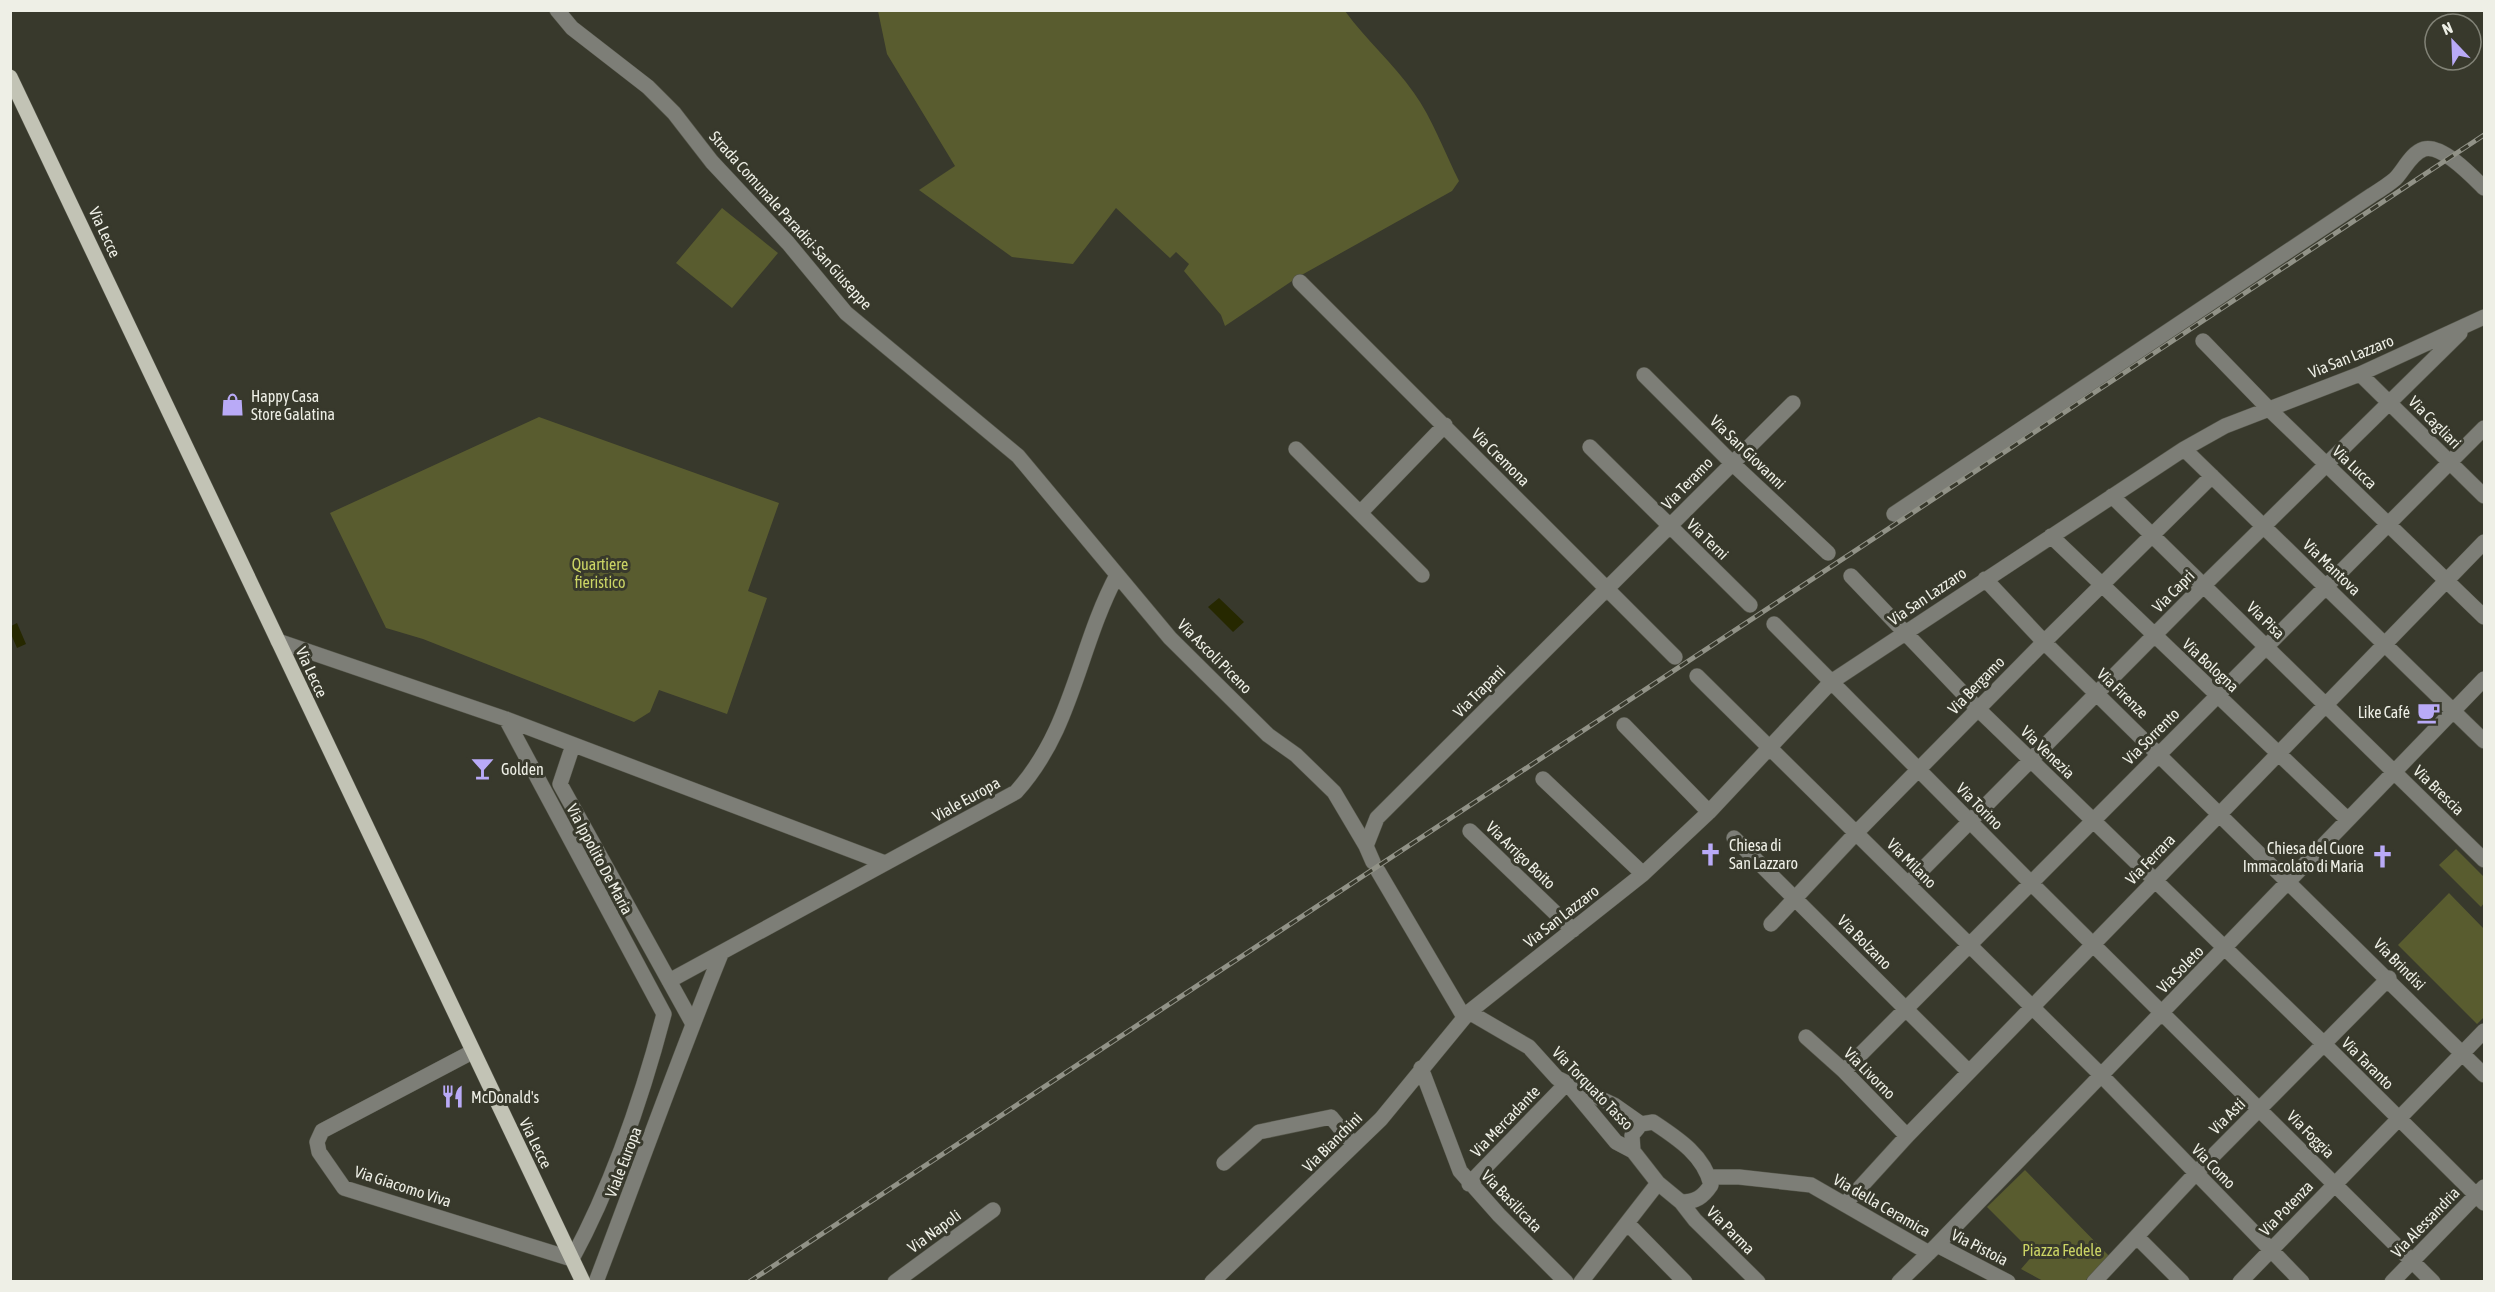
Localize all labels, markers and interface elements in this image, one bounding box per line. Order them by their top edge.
north arrow [2423,12,2483,72]
text: N [2439,18,2455,38]
street label: Strada Comunale Paradisi-San Giuseppe [705,127,876,314]
street label: Via Lecce [86,204,124,260]
street label: Via San Lazzaro [2306,331,2396,381]
place label: Happy Casa Store Galatina [251,387,335,423]
shop icon: Happy Casa Store Galatina [220,392,246,418]
street label: Via Cagliari [2404,392,2465,453]
street label: Via San Giovanni [1707,412,1789,492]
street label: Via Cremona [1468,424,1534,490]
street label: Via Lucca [2329,442,2381,492]
street label: Via Teramo [1658,453,1716,513]
street label: Via Terni [1684,515,1732,563]
street label: Via Mantova [2300,535,2364,599]
park label: Quartiere fieristico [572,555,628,591]
street label: Via San Lazzaro [1885,563,1969,629]
street label: Via Capri [2148,566,2198,616]
street label: Via Pisa [2243,598,2289,642]
street label: Via Ascoli Piceno [1174,615,1256,697]
street label: Via Bologna [2179,635,2243,696]
street label: Via Lecce [293,644,331,700]
street label: Via Bergamo [1944,652,2009,718]
street label: Via Trapani [1449,661,1509,721]
street label: Via Firenze [2094,664,2152,722]
cafe icon: Like Café [2415,699,2441,725]
place label: Like Café [2358,703,2410,721]
street label: Via Sorrento [2119,704,2183,768]
street label: Via Venezia [2017,722,2079,782]
bar icon: Golden [470,756,496,782]
place label: Golden [501,760,544,778]
street label: Via Brescia [2410,761,2468,819]
street label: Viale Europa [929,773,1003,826]
street label: Via Torino [1953,779,2007,833]
street label: Via Ippolito De Maria [562,801,637,918]
street label: Via Arrigo Boito [1482,818,1559,893]
street label: Via Ferrara [2122,830,2178,888]
street label: Via Milano [1884,835,1940,891]
place label: Chiesa di San Lazzaro [1729,836,1798,872]
place label: Chiesa del Cuore Immacolato di Maria [2243,839,2364,875]
church icon: Chiesa di San Lazzaro [1698,841,1724,867]
church icon: Chiesa del Cuore Immacolato di Maria [2369,844,2395,870]
street label: Via San Lazzaro [1520,881,1602,951]
street label: Via Bolzano [1834,911,1896,973]
street label: Via Brindisi [2370,934,2430,994]
street label: Via Soleto [2153,942,2207,996]
street label: Via Taranto [2338,1033,2398,1093]
street label: Via Torquato Tasso [1548,1043,1637,1134]
street label: Via Livorno [1841,1044,1899,1102]
street label: Via Mercadante [1467,1082,1543,1160]
restaurant icon: McDonald's [440,1084,466,1110]
place label: McDonald's [471,1088,540,1106]
street label: Via Asti [2205,1094,2249,1138]
street label: Via Foggia [2283,1107,2338,1162]
street label: Via Bianchini [1299,1109,1365,1175]
street label: Via Lecce [516,1115,556,1171]
street label: Viale Europa [601,1124,646,1200]
street label: Via Como [2188,1140,2240,1192]
street label: Via Giacomo Viva [352,1162,454,1210]
street label: Via Basilicata [1478,1166,1546,1236]
street label: Via della Ceramica [1830,1170,1934,1240]
street label: Via Potenza [2256,1177,2316,1239]
street label: Via Alessandria [2387,1183,2463,1261]
street label: Via Parma [1703,1202,1759,1258]
street label: Via Napoli [904,1206,965,1257]
street label: Via Pistoia [1949,1225,2011,1269]
park label: Piazza Fedele [2022,1241,2102,1259]

